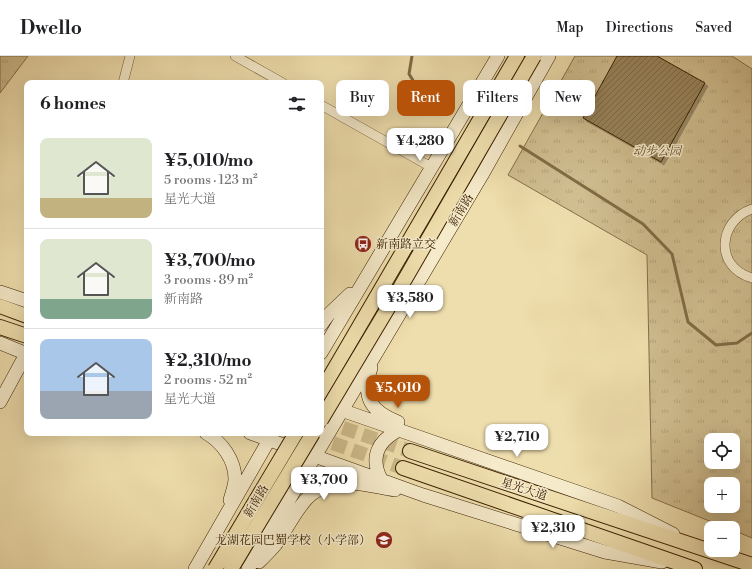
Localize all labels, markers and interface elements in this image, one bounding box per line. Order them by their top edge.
text: Dwello [20,16,82,40]
text: Map [556,19,584,37]
text: Directions [606,19,673,37]
text: Saved [695,19,732,37]
chip: Buy [336,80,389,116]
chip: Rent [397,80,455,116]
chip: Filters [463,80,532,116]
chip: New [540,80,595,116]
text: 6 homes [40,93,106,115]
icon: filters [286,93,308,115]
pin: ¥4,280 [387,128,453,162]
text: ¥4,280 [396,133,444,149]
park label: 动步公园 [633,144,683,159]
text: ¥5,010/mo [164,150,253,172]
icon: home [72,154,120,202]
text: 5 rooms · 123 m² [164,172,258,188]
text: 星光大道 [164,191,216,207]
street label: 新南路 [446,191,477,230]
bus stop icon: 新南路立交 [353,234,373,254]
place label: 新南路立交 [376,237,436,252]
text: ¥3,700/mo [164,250,255,272]
icon: home [72,255,120,303]
text: 3 rooms · 89 m² [164,272,253,288]
pin: ¥3,580 [377,285,443,319]
text: ¥3,580 [386,290,434,306]
text: 新南路 [164,291,203,307]
text: ¥2,310/mo [164,350,251,372]
icon: home [72,355,120,403]
text: 2 rooms · 52 m² [164,372,252,388]
pin: ¥5,010 [365,375,431,409]
text: ¥5,010 [375,380,421,396]
text: 星光大道 [164,391,216,407]
pin: ¥2,710 [484,424,550,458]
text: ¥2,710 [494,429,540,445]
map controls [704,433,740,557]
button: locate [704,433,740,469]
pin: ¥3,700 [291,467,357,501]
text: ¥3,700 [300,472,348,488]
street label: 星光大道 [499,475,549,504]
button: + [704,477,740,513]
street label: 新南路 [241,482,272,521]
pin: ¥2,310 [520,515,586,549]
text: ¥2,310 [531,520,575,536]
button: − [704,521,740,557]
school or university icon: 龙湖花园巴蜀学校（小学部） [374,530,394,550]
place label: 龙湖花园巴蜀学校（小学部） [215,533,371,548]

